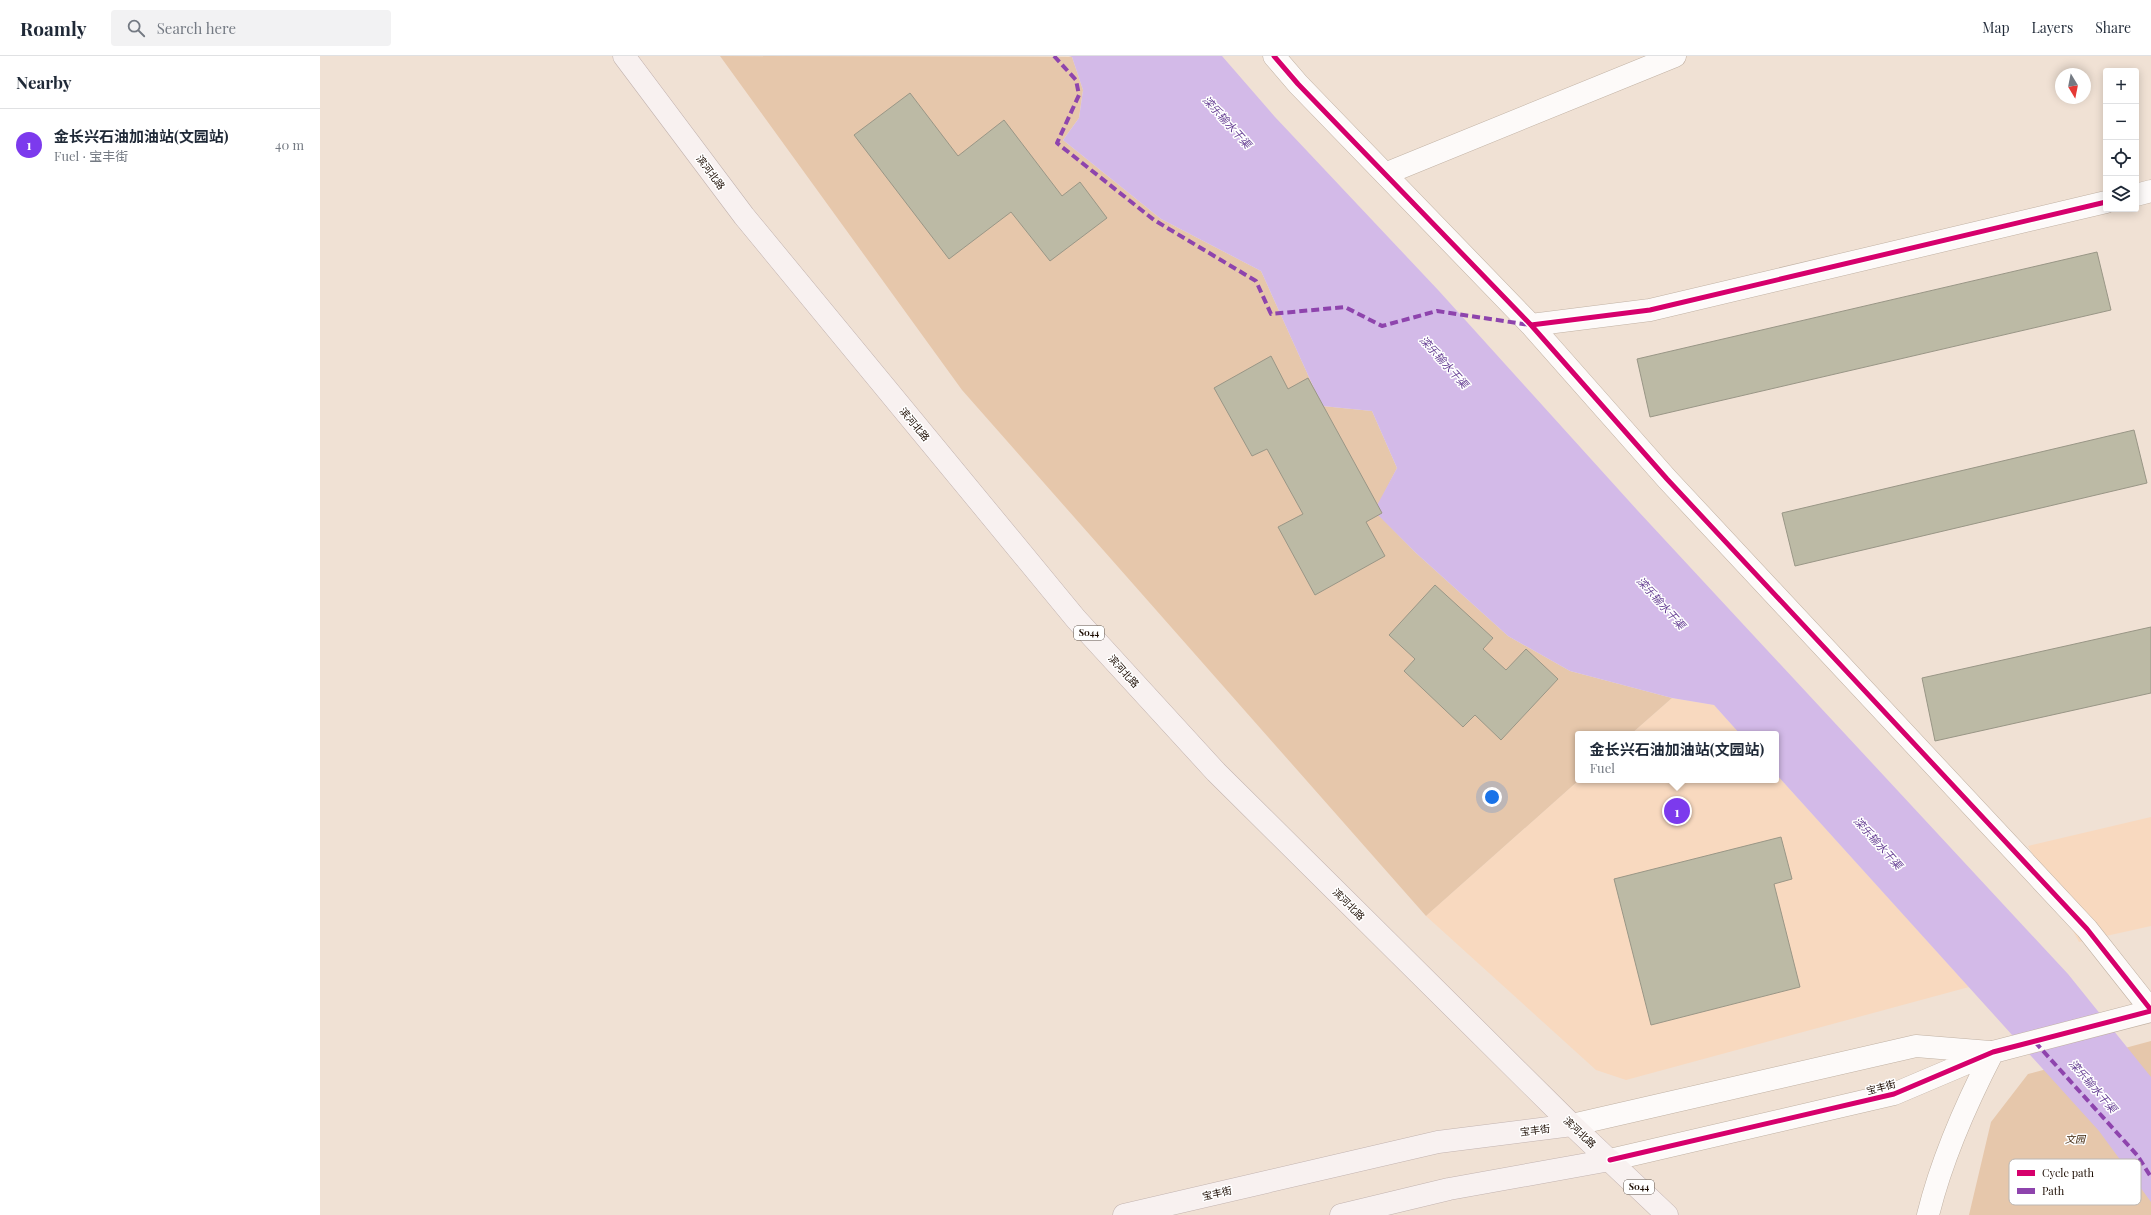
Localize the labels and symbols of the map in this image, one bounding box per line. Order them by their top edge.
north arrow [2055,68,2091,104]
water label: 滦乐输水干渠 [1200,92,1256,153]
street label: 滨河北路 [693,152,729,192]
water label: 滦乐输水干渠 [1417,332,1473,393]
street label: 滨河北路 [897,404,933,444]
water label: 滦乐输水干渠 [1634,573,1690,634]
road number: S044 [1074,626,1104,640]
street label: 滨河北路 [1105,651,1143,691]
your location [1482,787,1502,807]
pin: 1 [1664,796,1690,826]
water label: 滦乐输水干渠 [1851,813,1907,874]
street label: 滨河北路 [1330,885,1368,923]
water label: 滦乐输水干渠 [2066,1056,2122,1117]
street label: 宝丰街 [1865,1076,1897,1098]
street label: 滨河北路 [1561,1113,1599,1151]
street label: 宝丰街 [1519,1121,1551,1139]
park label: 文园 [2065,1132,2087,1146]
legend [2009,1159,2141,1205]
text: Cycle path [2042,1165,2094,1180]
road number: S044 [1624,1180,1654,1194]
street label: 宝丰街 [1201,1183,1233,1203]
text: Path [2042,1183,2065,1198]

